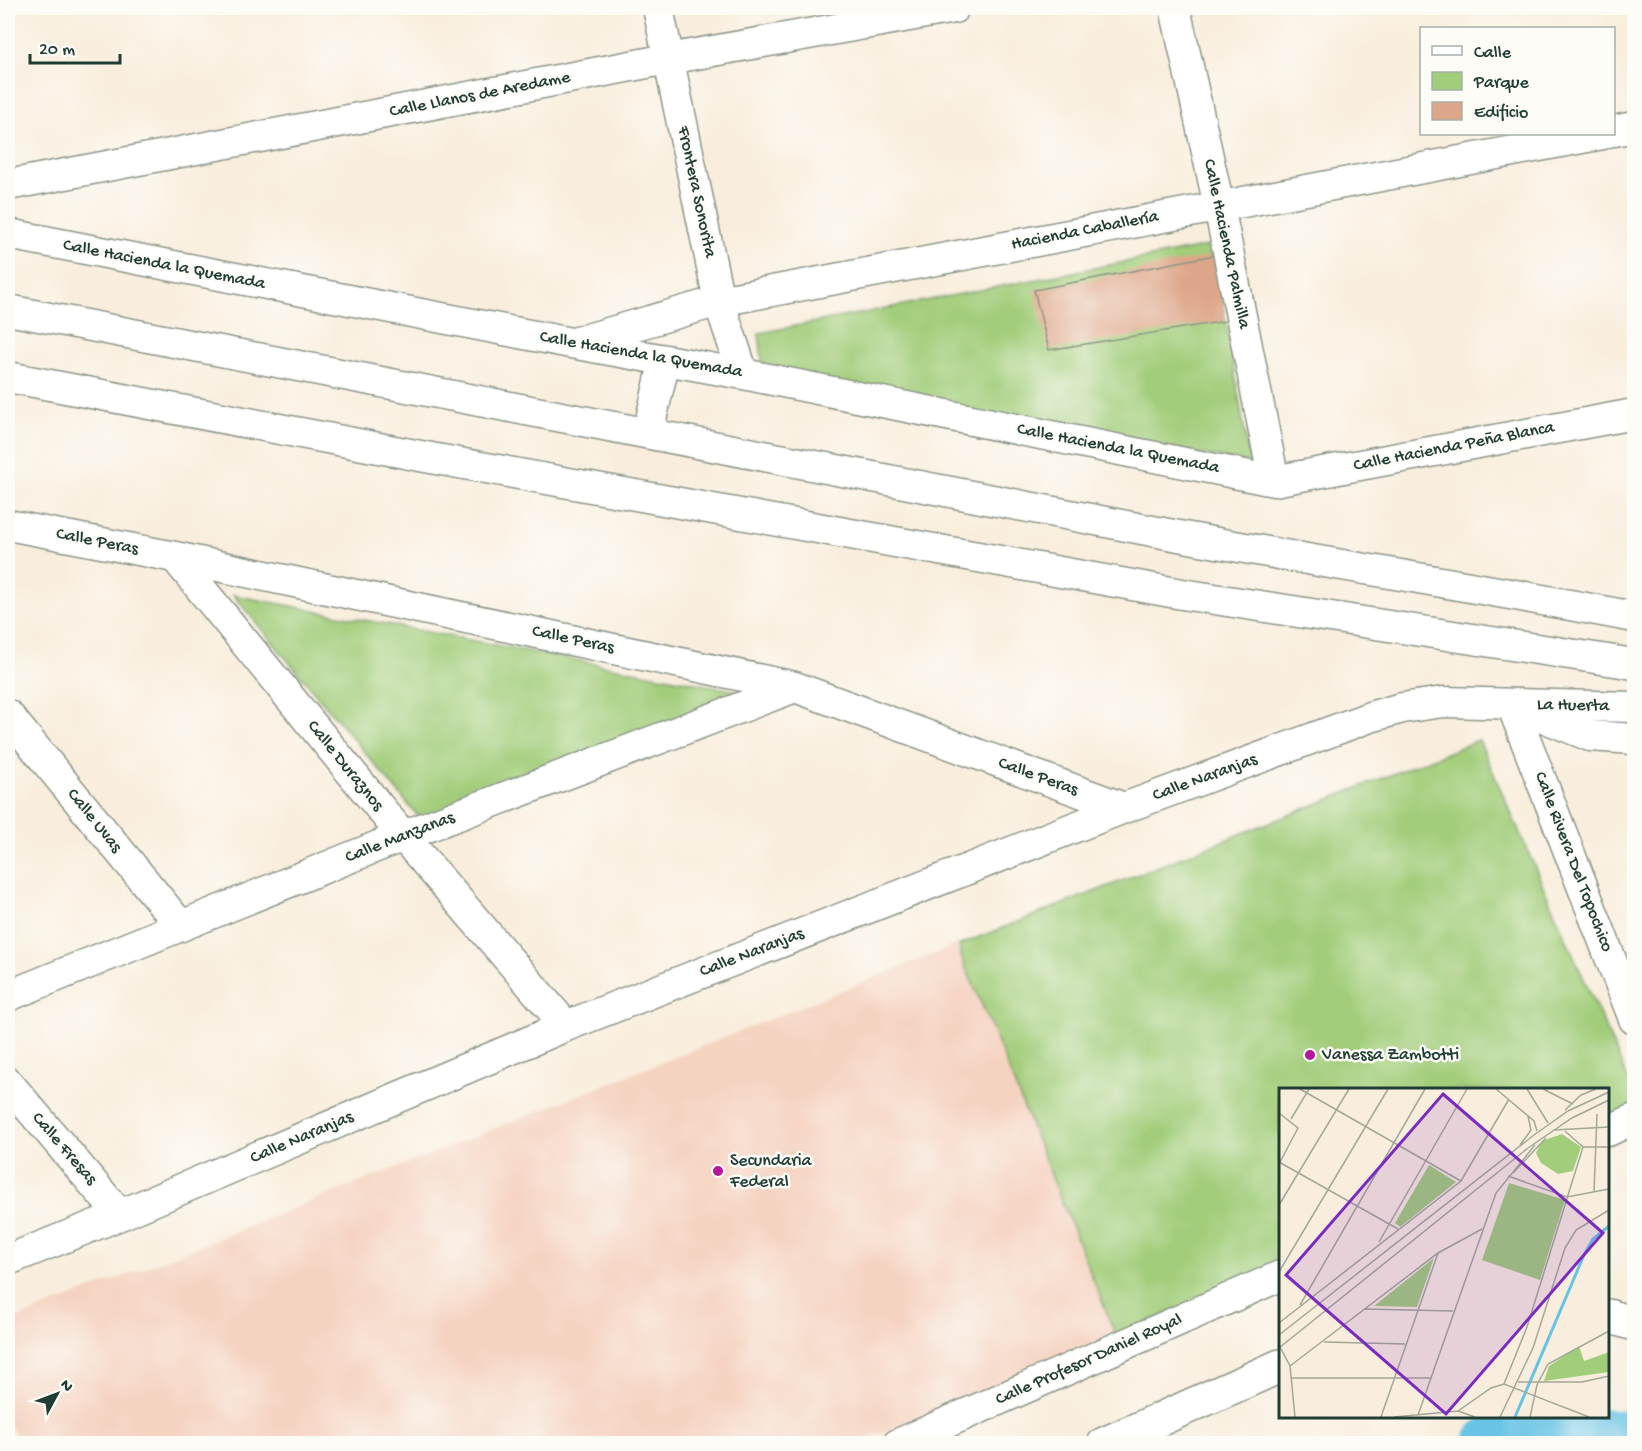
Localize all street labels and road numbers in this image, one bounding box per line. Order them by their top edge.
street label: Calle Llanos de Aredame [388,67,573,123]
street label: Frontera Sonorita [672,123,720,261]
street label: Calle Hacienda Palmilla [1198,157,1254,332]
street label: Hacienda Caballería [1010,206,1161,256]
street label: Calle Hacienda la Quemada [61,235,268,295]
street label: Calle Hacienda la Quemada [538,327,745,383]
street label: Calle Hacienda Peña Blanca [1352,417,1557,477]
street label: Calle Hacienda la Quemada [1015,419,1222,479]
street label: Calle Peras [54,524,141,561]
street label: Calle Peras [530,621,617,659]
street label: La Huerta [1537,695,1610,717]
street label: Calle Duraznos [302,717,389,817]
street label: Calle Naranjas [1150,749,1261,807]
street label: Calle Peras [995,753,1082,802]
street label: Calle Rivera Del Topochico [1529,769,1617,955]
street label: Calle Uvas [62,785,127,858]
street label: Calle Manzanas [342,807,459,868]
street label: Calle Naranjas [697,923,808,982]
street label: Calle Naranjas [247,1106,358,1169]
street label: Calle Fresas [27,1108,102,1191]
street label: Calle Profesor Daniel Royal [993,1309,1185,1411]

